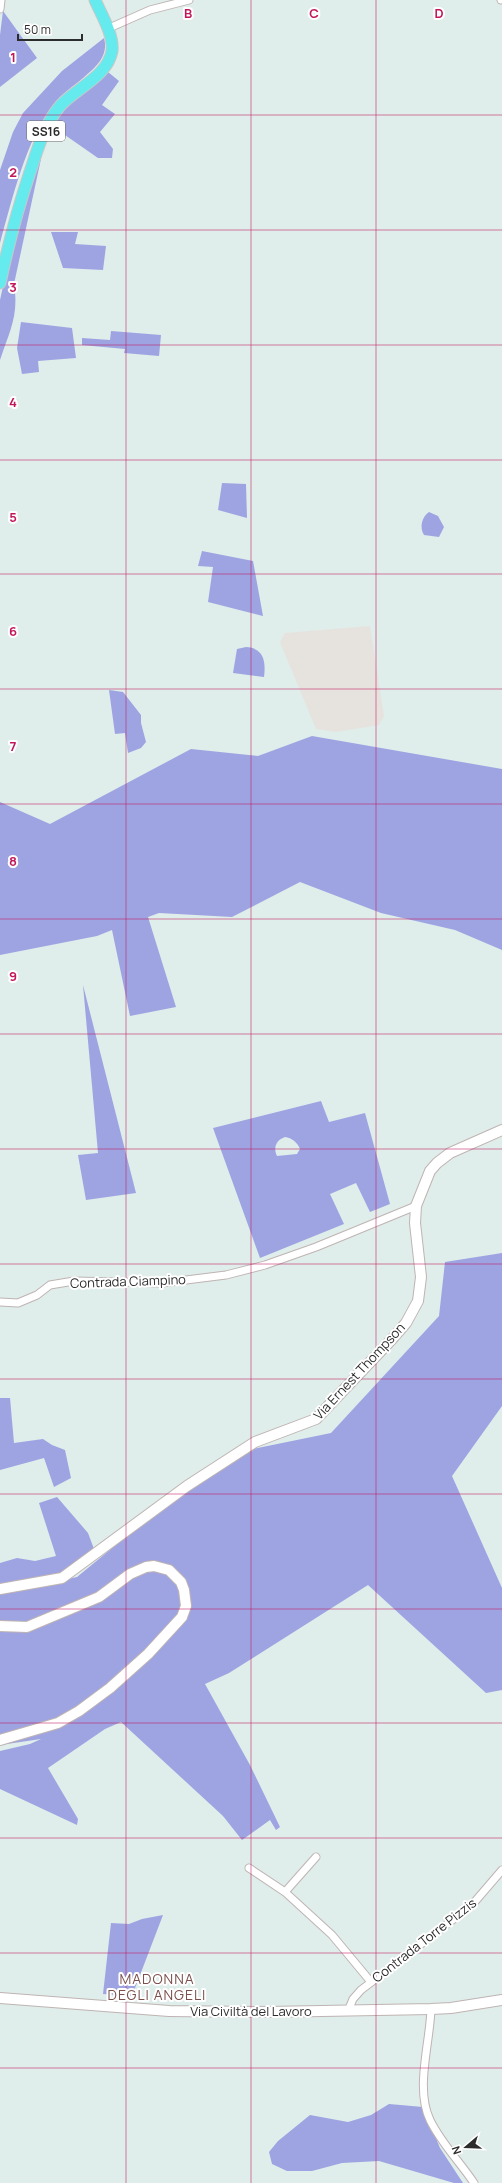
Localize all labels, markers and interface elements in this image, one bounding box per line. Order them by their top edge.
text: B [184,4,192,22]
text: C [309,4,319,22]
text: D [434,4,444,22]
scale bar [18,16,82,42]
text: 50 m [24,21,51,38]
text: 1 [10,48,16,66]
road number: SS16 [27,121,65,141]
text: 2 [9,163,17,181]
text: 3 [9,278,17,296]
text: 4 [9,393,17,411]
text: 5 [9,508,17,526]
text: 6 [9,622,17,640]
text: 7 [10,737,17,755]
text: 8 [9,852,17,870]
text: 9 [9,967,17,985]
street label: Contrada Ciampino [70,1270,186,1292]
street label: Via Ernest Thompson [309,1319,409,1423]
street label: Contrada Torre Pizzis [368,1894,480,1986]
district label: MADONNA DEGLI ANGELI [108,1969,206,2004]
street label: Via Civiltà del Lavoro [190,2002,312,2020]
north arrow [446,2127,486,2167]
text: N [448,2144,464,2157]

